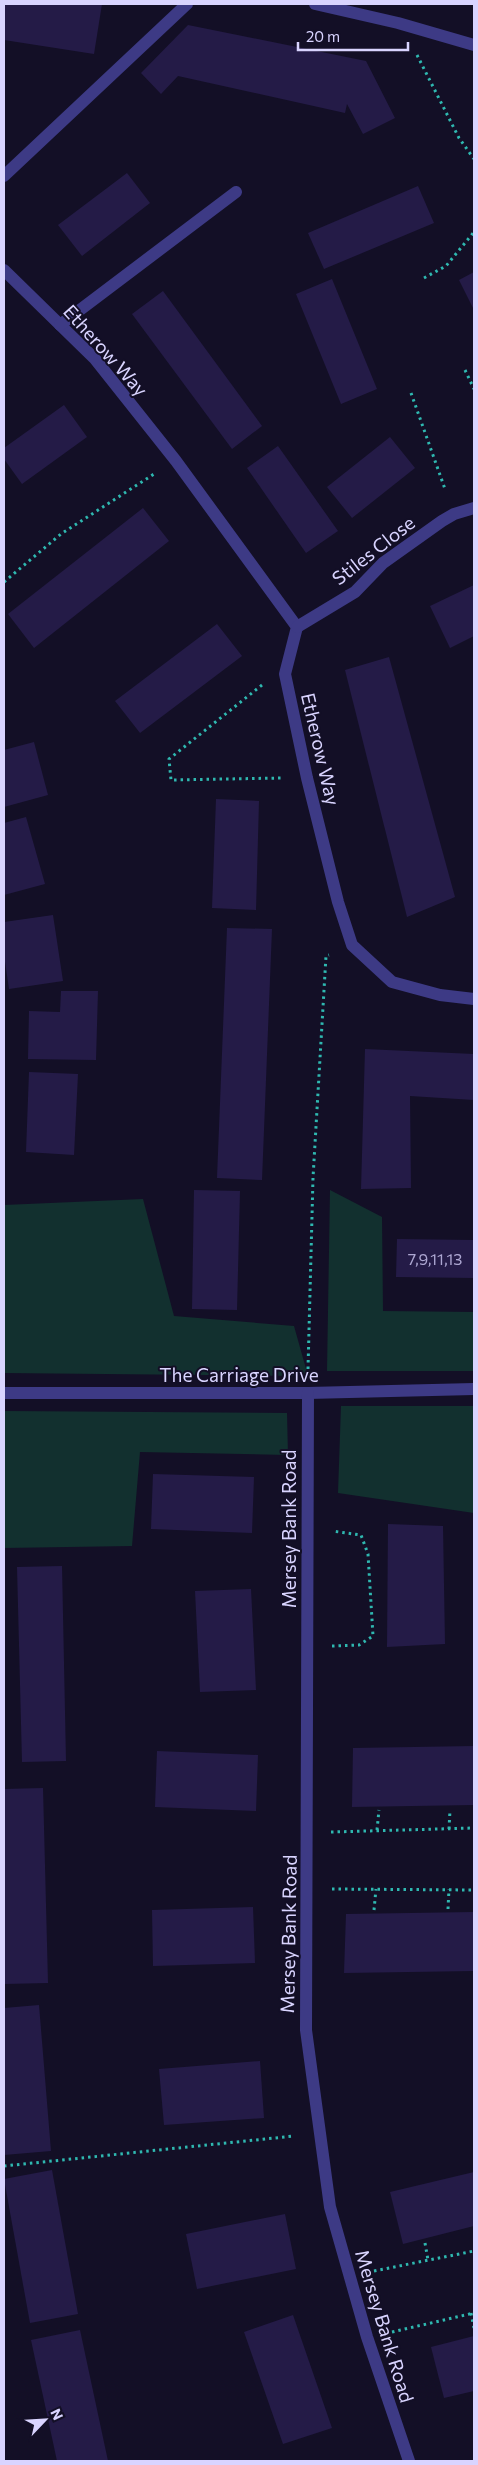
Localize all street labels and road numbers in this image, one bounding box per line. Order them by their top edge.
street label: Etherow Way [59,300,153,400]
street label: Stiles Close [327,511,419,589]
street label: Etherow Way [297,690,345,808]
street label: The Carriage Drive [159,1363,319,1386]
street label: Mersey Bank Road [277,1450,300,1608]
street label: Mersey Bank Road [275,1854,301,2014]
street label: Mersey Bank Road [351,2247,419,2405]

